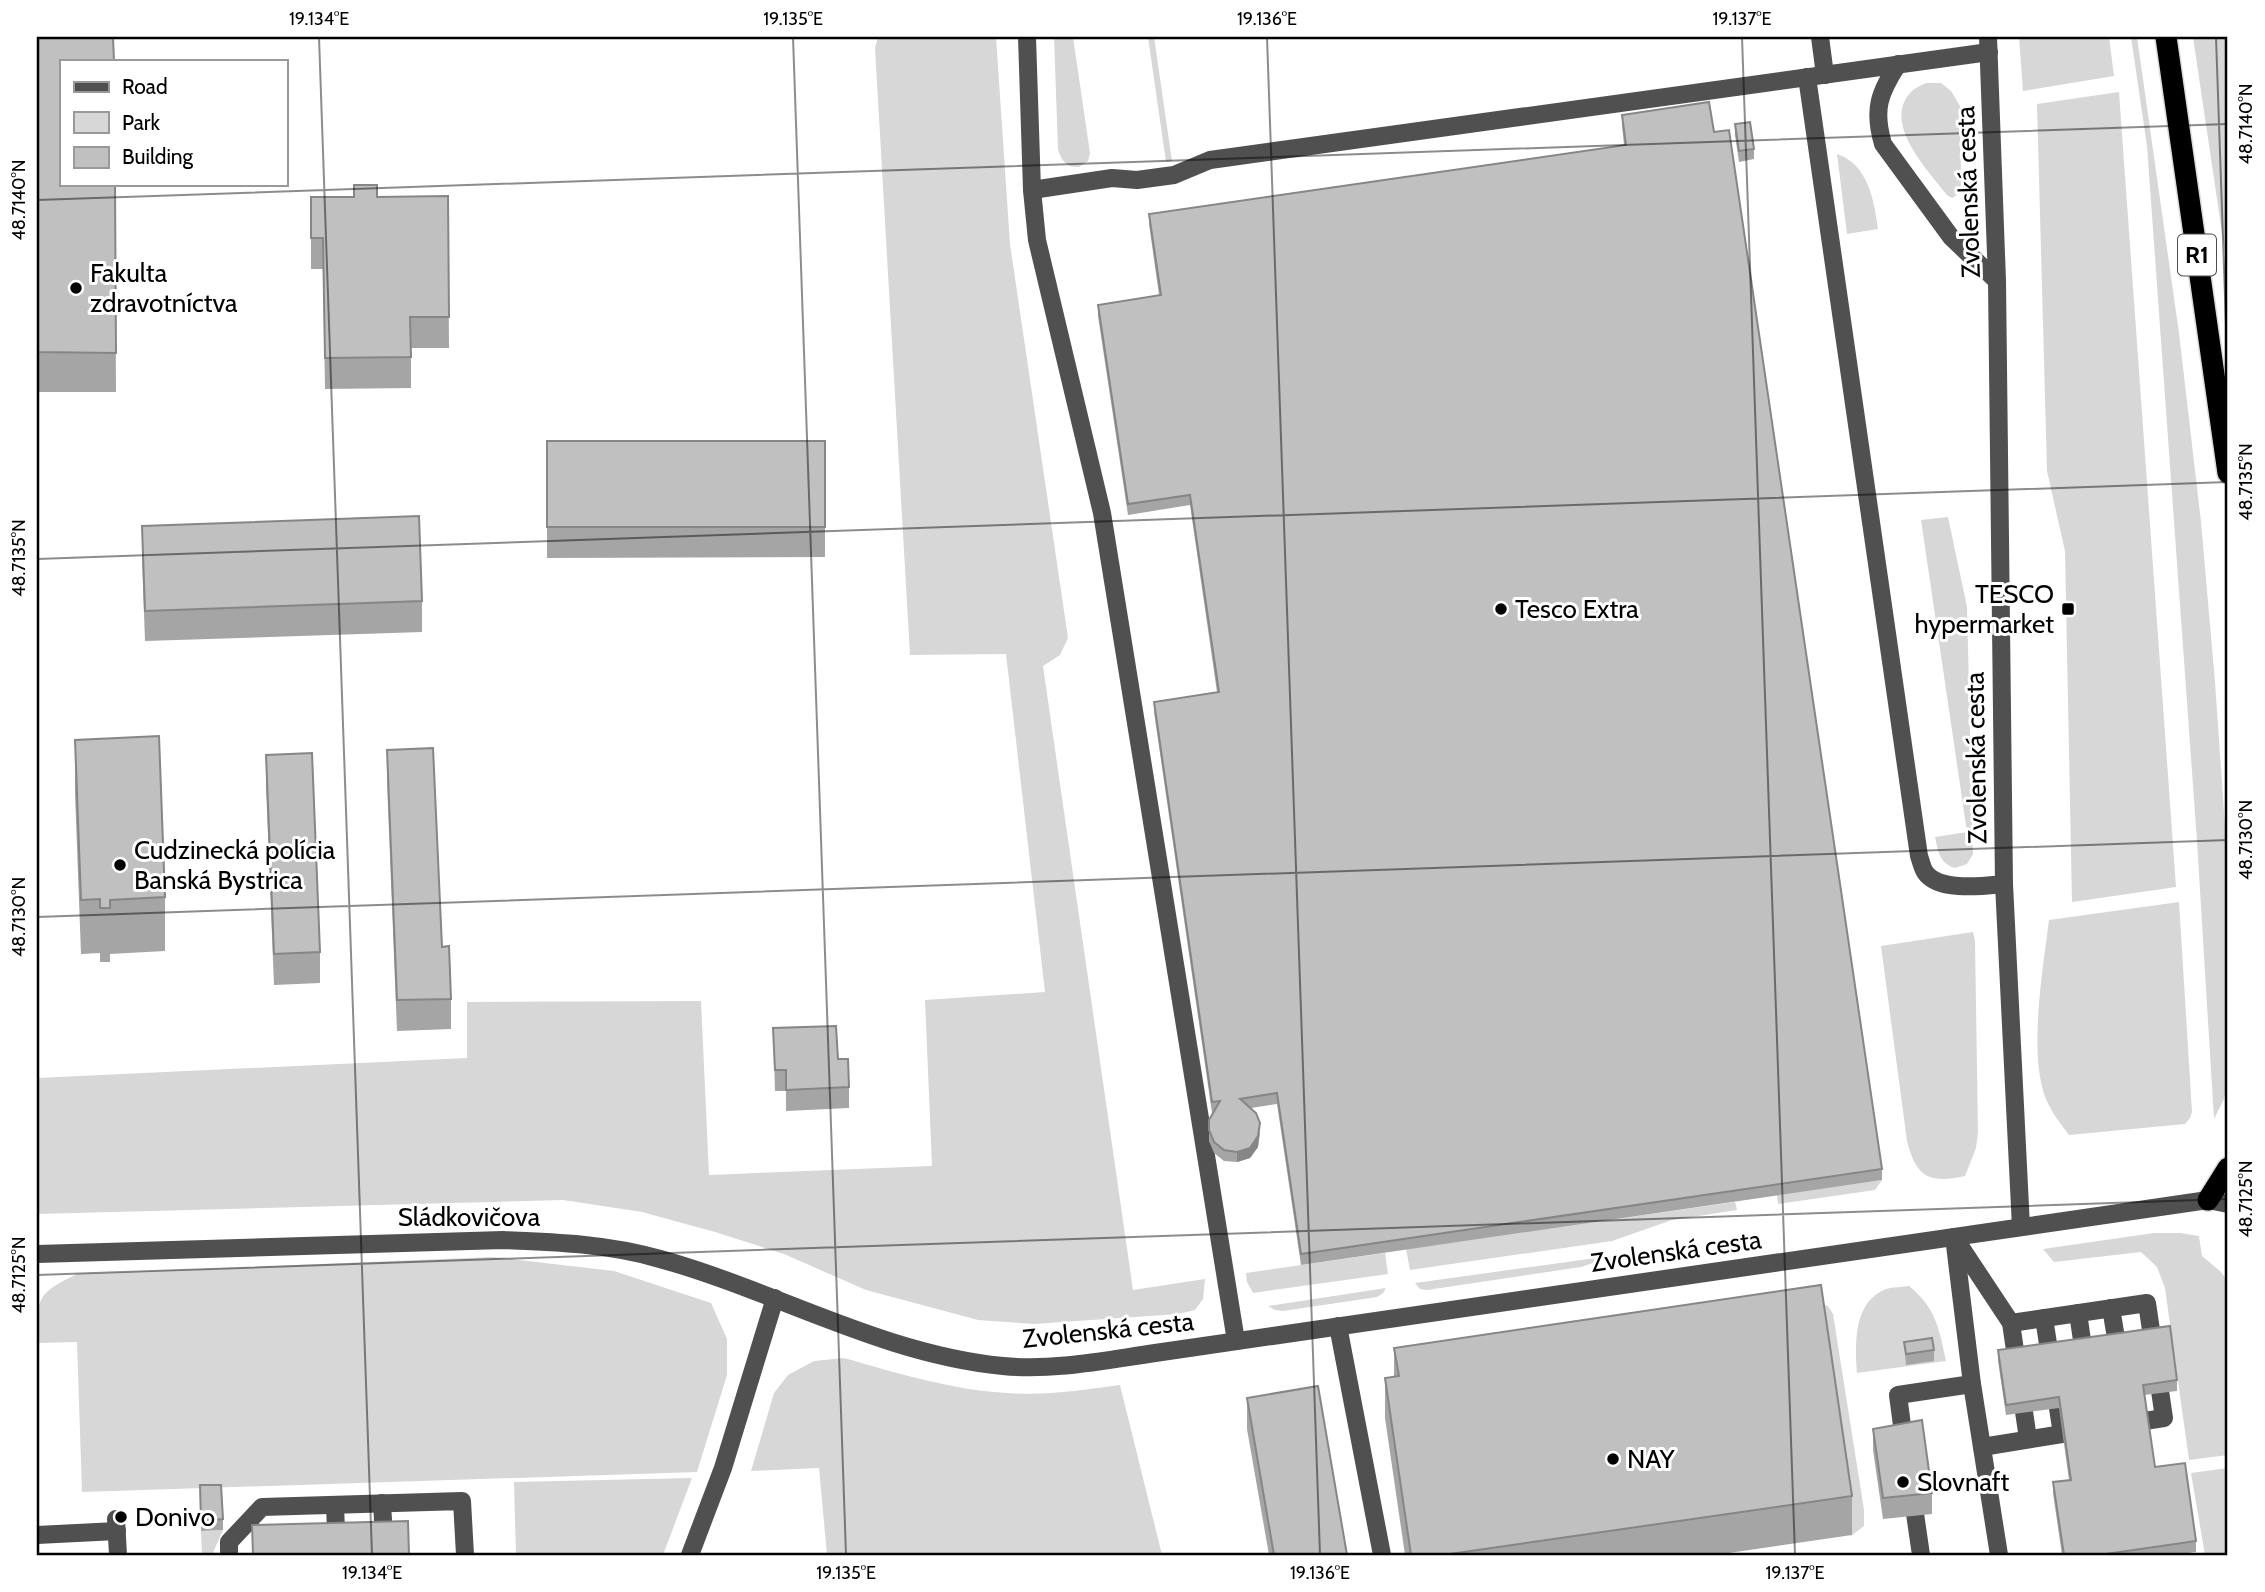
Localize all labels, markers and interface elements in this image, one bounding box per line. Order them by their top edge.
text: 19.134°E [289,8,349,30]
text: 19.135°E [763,8,823,30]
text: 19.136°E [1237,8,1297,30]
text: 19.137°E [1712,8,1772,30]
legend [60,60,287,186]
text: Road [122,74,168,99]
text: 48.7140°N [2235,84,2257,164]
street label: Zvolenská cesta [1949,105,1987,279]
text: Park [122,110,160,135]
text: Building [122,144,194,169]
text: 48.7140°N [8,160,30,240]
road number: R1 [2178,234,2216,276]
place label: Fakulta zdravotníctva [90,257,238,319]
marker: Fakulta zdravotníctva [68,280,84,296]
text: 48.7135°N [2235,443,2257,521]
text: 48.7135°N [8,519,30,597]
place label: TESCO hypermarket [1914,578,2054,640]
place label: Tesco Extra [1515,593,1639,625]
marker: Tesco Extra [1493,601,1509,617]
marker: TESCO hypermarket [2060,601,2076,617]
street label: Zvolenská cesta [1958,671,1993,844]
text: 48.7130°N [2235,800,2257,880]
place label: Cudzinecká polícia Banská Bystrica [134,834,336,896]
marker: Cudzinecká polícia Banská Bystrica [112,857,128,873]
text: 48.7130°N [8,877,30,957]
text: 48.7125°N [2235,1160,2257,1238]
street label: Sládkovičova [398,1201,541,1233]
street label: Zvolenská cesta [1589,1223,1764,1279]
text: 48.7125°N [8,1236,30,1314]
street label: Zvolenská cesta [1021,1305,1196,1355]
place label: NAY [1627,1443,1675,1475]
marker: NAY [1605,1451,1621,1467]
place label: Slovnaft [1917,1466,2009,1498]
marker: Slovnaft [1895,1474,1911,1490]
place label: Donivo [135,1501,215,1533]
marker: Donivo [113,1509,129,1525]
text: 19.134°E [342,1562,402,1584]
text: 19.135°E [816,1562,876,1584]
text: 19.136°E [1290,1562,1350,1584]
text: 19.137°E [1765,1562,1825,1584]

